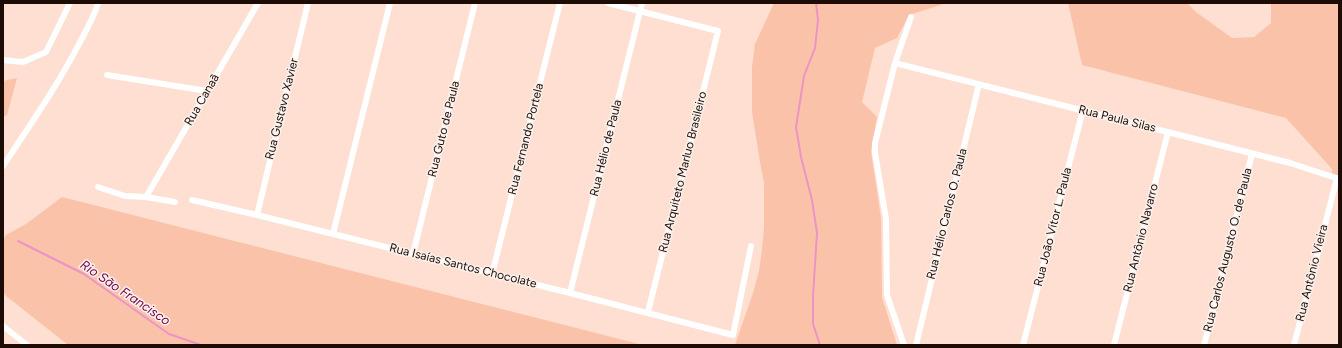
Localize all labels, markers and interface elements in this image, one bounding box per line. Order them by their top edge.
street label: Rua Gustavo Xavier [262,57,302,161]
street label: Rua Canaã [182,72,222,128]
street label: Rua Guto de Paula [425,79,463,179]
street label: Rua Fernando Portela [505,82,547,196]
street label: Rua Arquiteto Marluo Brasileiro [656,90,710,254]
street label: Rua Hélio de Paula [587,98,625,198]
street label: Rua Paula Silas [1077,102,1157,136]
street label: Rua Hélio Carlos O. Paula [924,147,970,281]
street label: Rua João Vitor L. Paula [1031,166,1075,288]
street label: Rua Carlos Augusto O. de Paula [1201,166,1255,334]
street label: Rua Antônio Navarro [1121,182,1161,294]
street label: Rua Antônio Vieira [1293,223,1331,323]
street label: Rua Isaías Santos Chocolate [388,241,538,291]
water label: Rio São Francisco [77,257,173,329]

